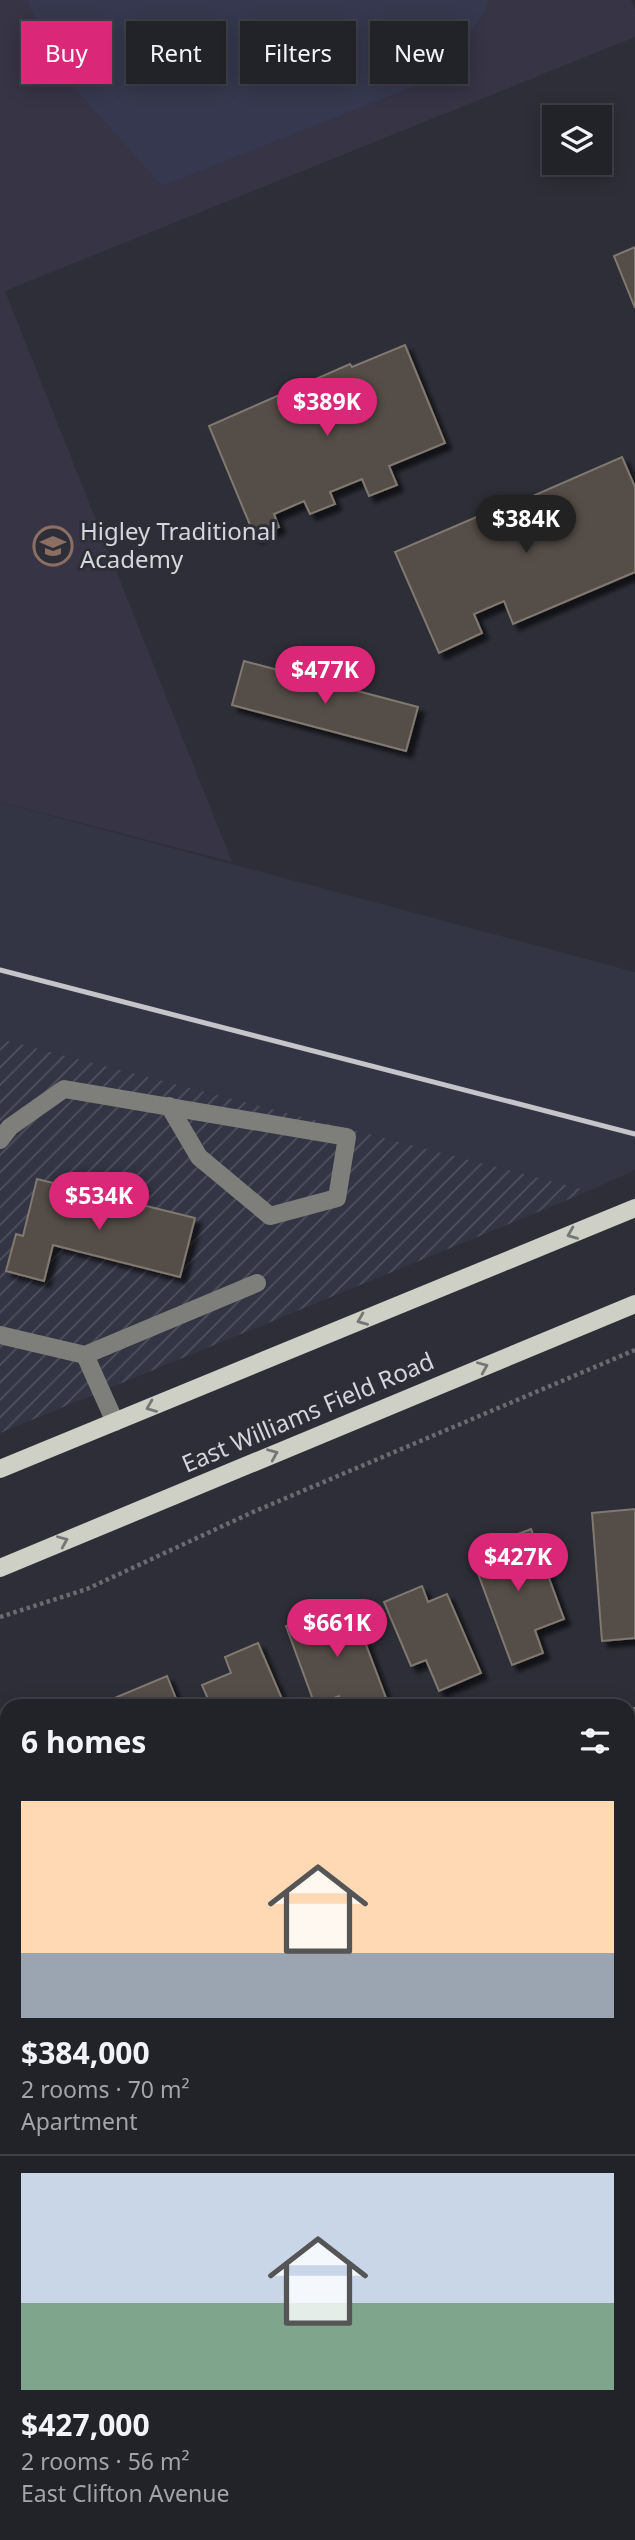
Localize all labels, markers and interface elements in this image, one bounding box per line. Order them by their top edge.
chip: Buy [21,21,112,84]
chip: Rent [126,21,226,84]
chip: Filters [240,21,356,84]
chip: New [370,21,468,84]
map controls [542,105,612,175]
button: layers [542,105,612,175]
pin: $389K [278,378,376,438]
text: $389K [293,385,361,417]
pin: $384K [477,496,575,555]
text: $384K [492,502,560,534]
place label: Higley Traditional Academy [80,514,276,575]
school or university icon: Higley Traditional Academy [32,525,74,567]
pin: $477K [276,646,374,706]
text: $477K [291,653,359,685]
pin: $534K [50,1172,148,1232]
text: $534K [65,1179,133,1211]
one-way arrow [567,1225,579,1239]
one-way arrow [356,1312,368,1326]
street label: East Williams Field Road [176,1343,439,1480]
one-way arrow [477,1362,489,1376]
one-way arrow [146,1399,158,1413]
one-way arrow [267,1449,279,1463]
pin: $427K [469,1534,567,1593]
one-way arrow [56,1536,68,1550]
text: $427K [484,1540,552,1572]
pin: $661K [288,1600,386,1659]
text: $661K [303,1606,371,1638]
text: 6 homes [21,1721,146,1762]
icon: filters [576,1722,614,1760]
icon: home [255,1846,381,1972]
text: $384,000 [21,2032,150,2073]
text: 2 rooms · 70 m² [21,2073,190,2105]
text: Apartment [21,2105,138,2137]
icon: home [255,2218,381,2344]
text: $427,000 [21,2404,150,2445]
text: 2 rooms · 56 m² [21,2445,190,2477]
text: East Clifton Avenue [21,2477,229,2509]

